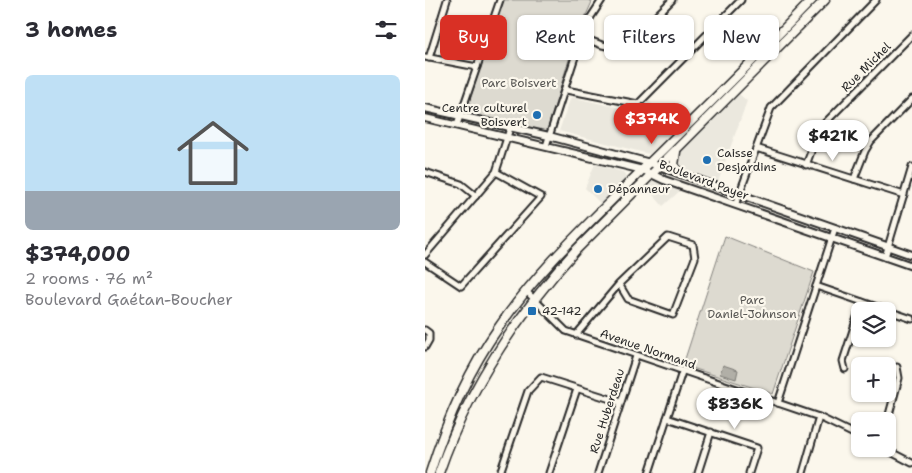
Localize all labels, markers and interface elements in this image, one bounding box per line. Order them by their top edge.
chip: Buy [440,15,507,60]
chip: Rent [517,15,594,60]
chip: Filters [604,15,694,60]
chip: New [704,15,779,60]
text: 3 homes [25,16,117,44]
icon: filters [372,16,400,44]
street label: Rue Michel [838,38,895,95]
park label: Parc Boisvert [481,75,557,91]
place label: Centre culturel Boisvert [442,100,527,130]
pin: $374K [617,102,687,145]
icon: home [168,108,258,198]
text: $374K [625,108,679,129]
marker: Centre culturel Boisvert [531,109,543,121]
pin: $421K [798,120,868,162]
text: $421K [808,125,858,146]
place label: Caisse Desjardins [717,145,777,175]
marker: Caisse Desjardins [701,154,713,166]
street label: Boulevard Payer [657,156,751,204]
place label: Dépanneur [608,181,671,197]
marker: Dépanneur [592,183,604,195]
text: $374,000 [25,240,130,268]
text: 2 rooms · 76 m² [25,268,153,289]
text: Boulevard Gaétan-Boucher [25,289,233,310]
park label: Parc Daniel-Johnson [707,292,797,322]
map controls [851,302,896,457]
button: layers [851,302,896,347]
place label: 42-142 [542,303,582,319]
marker: 42-142 [526,305,538,317]
street label: Avenue Normand [598,325,698,373]
button: + [851,357,896,402]
street label: Rue Huberdeau [586,366,628,456]
pin: $836K [700,388,770,430]
text: $836K [707,393,763,414]
button: − [851,412,896,457]

